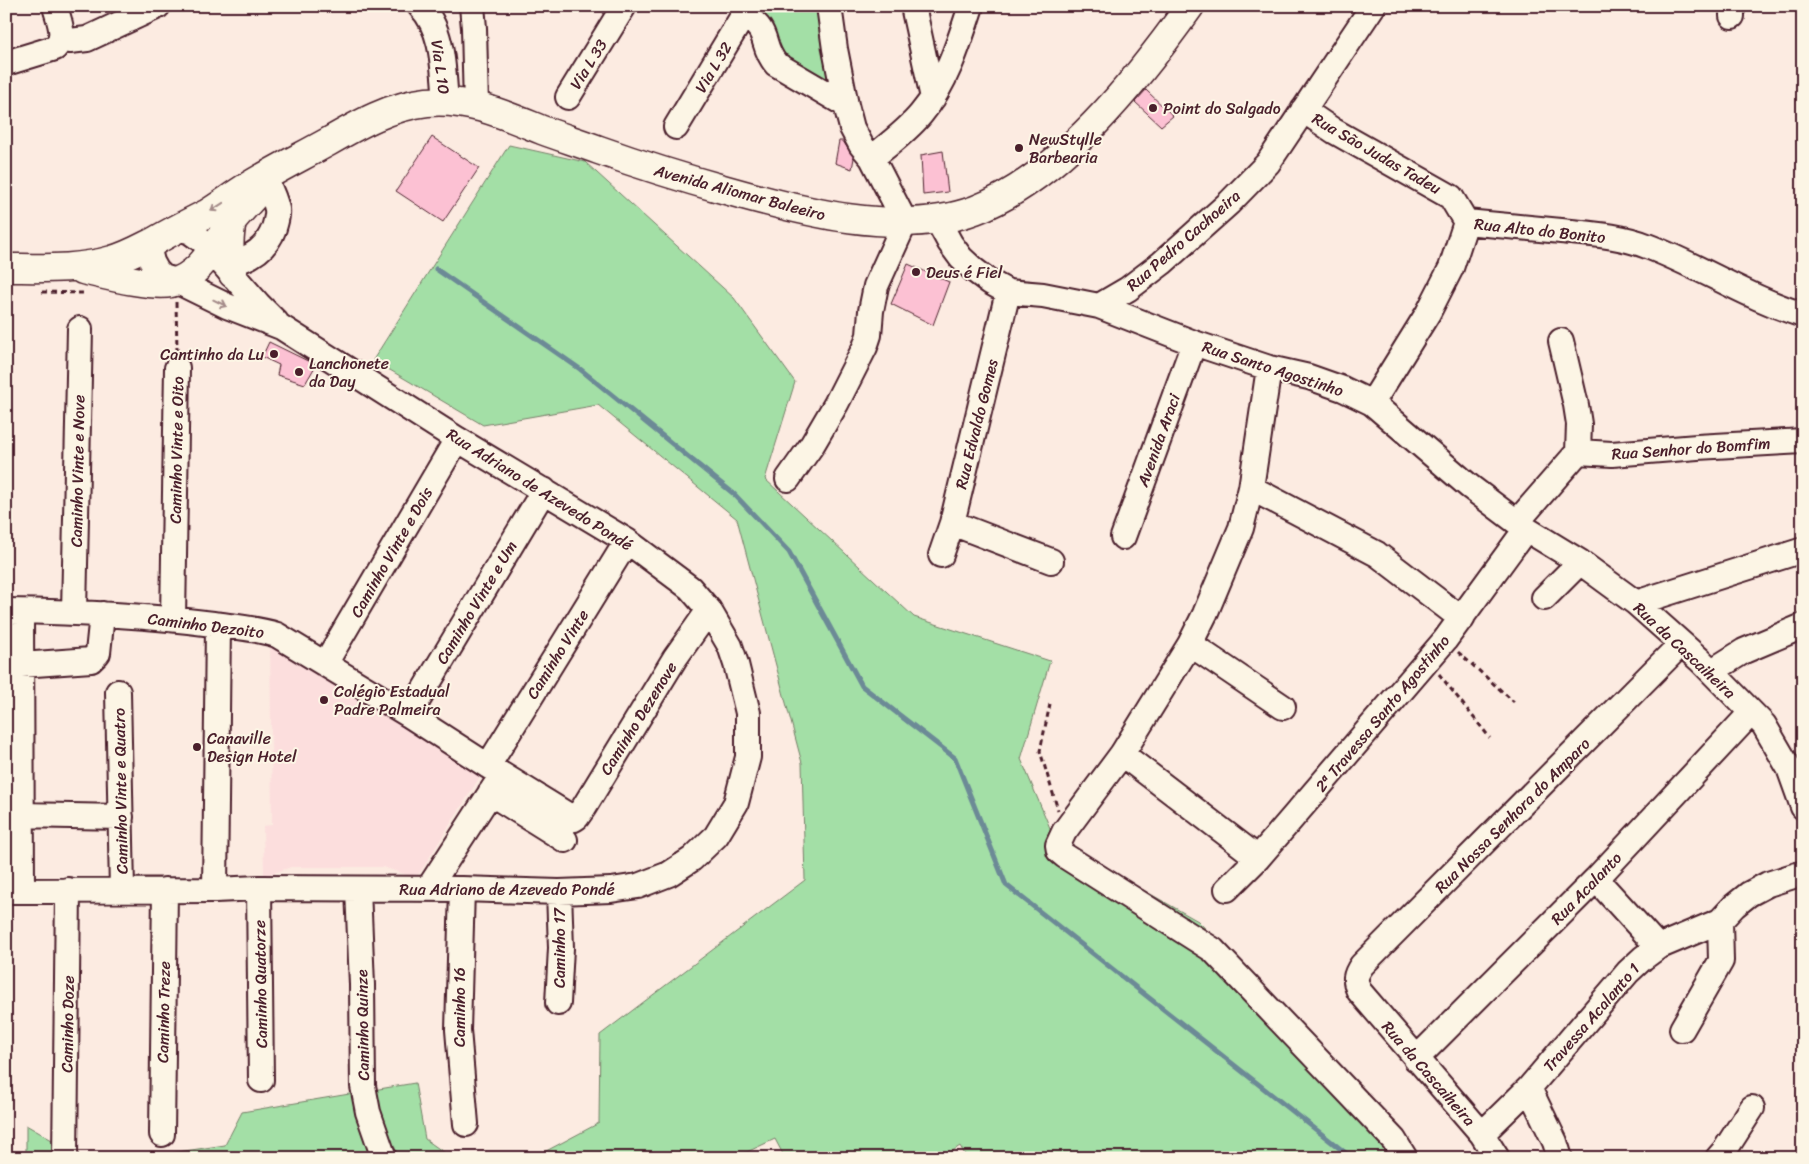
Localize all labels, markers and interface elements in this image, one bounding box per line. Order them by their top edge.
street label: Via L 33 [561,33,615,95]
street label: Via L 32 [687,36,740,99]
street label: Via L 10 [422,38,459,96]
place label: Point do Salgado [1163,94,1281,123]
marker: Point do Salgado [1147,102,1159,114]
street label: Rua São Judas Tadeu [1307,105,1447,203]
place label: NewStylle Barbearia [1029,125,1102,172]
marker: NewStylle Barbearia [1013,142,1025,154]
street label: Avenida Aliomar Baleeiro [650,155,829,229]
street label: Rua Pedro Cachoeira [1119,182,1247,299]
one-way arrow [211,202,225,212]
street label: Rua Alto do Bonito [1473,209,1607,252]
place label: Deus é Fiel [926,258,1003,287]
marker: Deus é Fiel [910,266,922,278]
one-way arrow [212,299,227,308]
street label: Rua Santo Agostinho [1198,332,1347,405]
place label: Cantinho da Lu [160,340,264,369]
marker: Cantinho da Lu [268,348,280,360]
place label: Lanchonete da Day [309,349,389,396]
street label: Rua Edvaldo Gomes [946,356,1007,492]
marker: Lanchonete da Day [293,366,305,378]
street label: Caminho Vinte e Oito [161,376,192,524]
street label: Avenida Araci [1128,389,1189,492]
street label: Caminho Vinte e Nove [62,395,93,547]
street label: Rua Adriano de Azevedo Pondé [441,420,639,559]
street label: Rua Senhor do Bomfim [1611,428,1771,469]
street label: Caminho Vinte e Dois [342,481,441,623]
street label: Caminho Vinte e Um [428,535,525,670]
street label: Rua da Cascaiheira [1626,595,1743,706]
street label: Caminho Dezoito [146,604,266,647]
street label: Caminho Vinte [518,604,597,705]
street label: 2ª Travessa Santo Agostinho [1307,628,1457,799]
street label: Caminho Dezenove [592,656,685,781]
place label: Colégio Estadual Padre Palmeira [334,677,450,724]
marker: Colégio Estadual Padre Palmeira [318,694,330,706]
street label: Caminho Vinte e Quatro [105,708,136,874]
place label: Canaville Design Hotel [207,724,297,771]
street label: Rua Nossa Senhora do Amparo [1427,730,1597,900]
marker: Canaville Design Hotel [191,741,203,753]
street label: Rua Acalanto [1543,845,1629,932]
street label: Rua Adriano de Azevedo Pondé [399,875,615,904]
street label: Caminho 17 [545,907,574,988]
street label: Caminho Quatorze [245,920,276,1048]
street label: Travessa Acalanto 1 [1535,956,1648,1079]
street label: Caminho Treze [148,961,179,1063]
street label: Caminho 16 [445,967,474,1047]
street label: Caminho Quinze [347,969,378,1081]
street label: Caminho Doze [52,975,83,1073]
street label: Rua da Cascaiheira [1374,1014,1483,1133]

